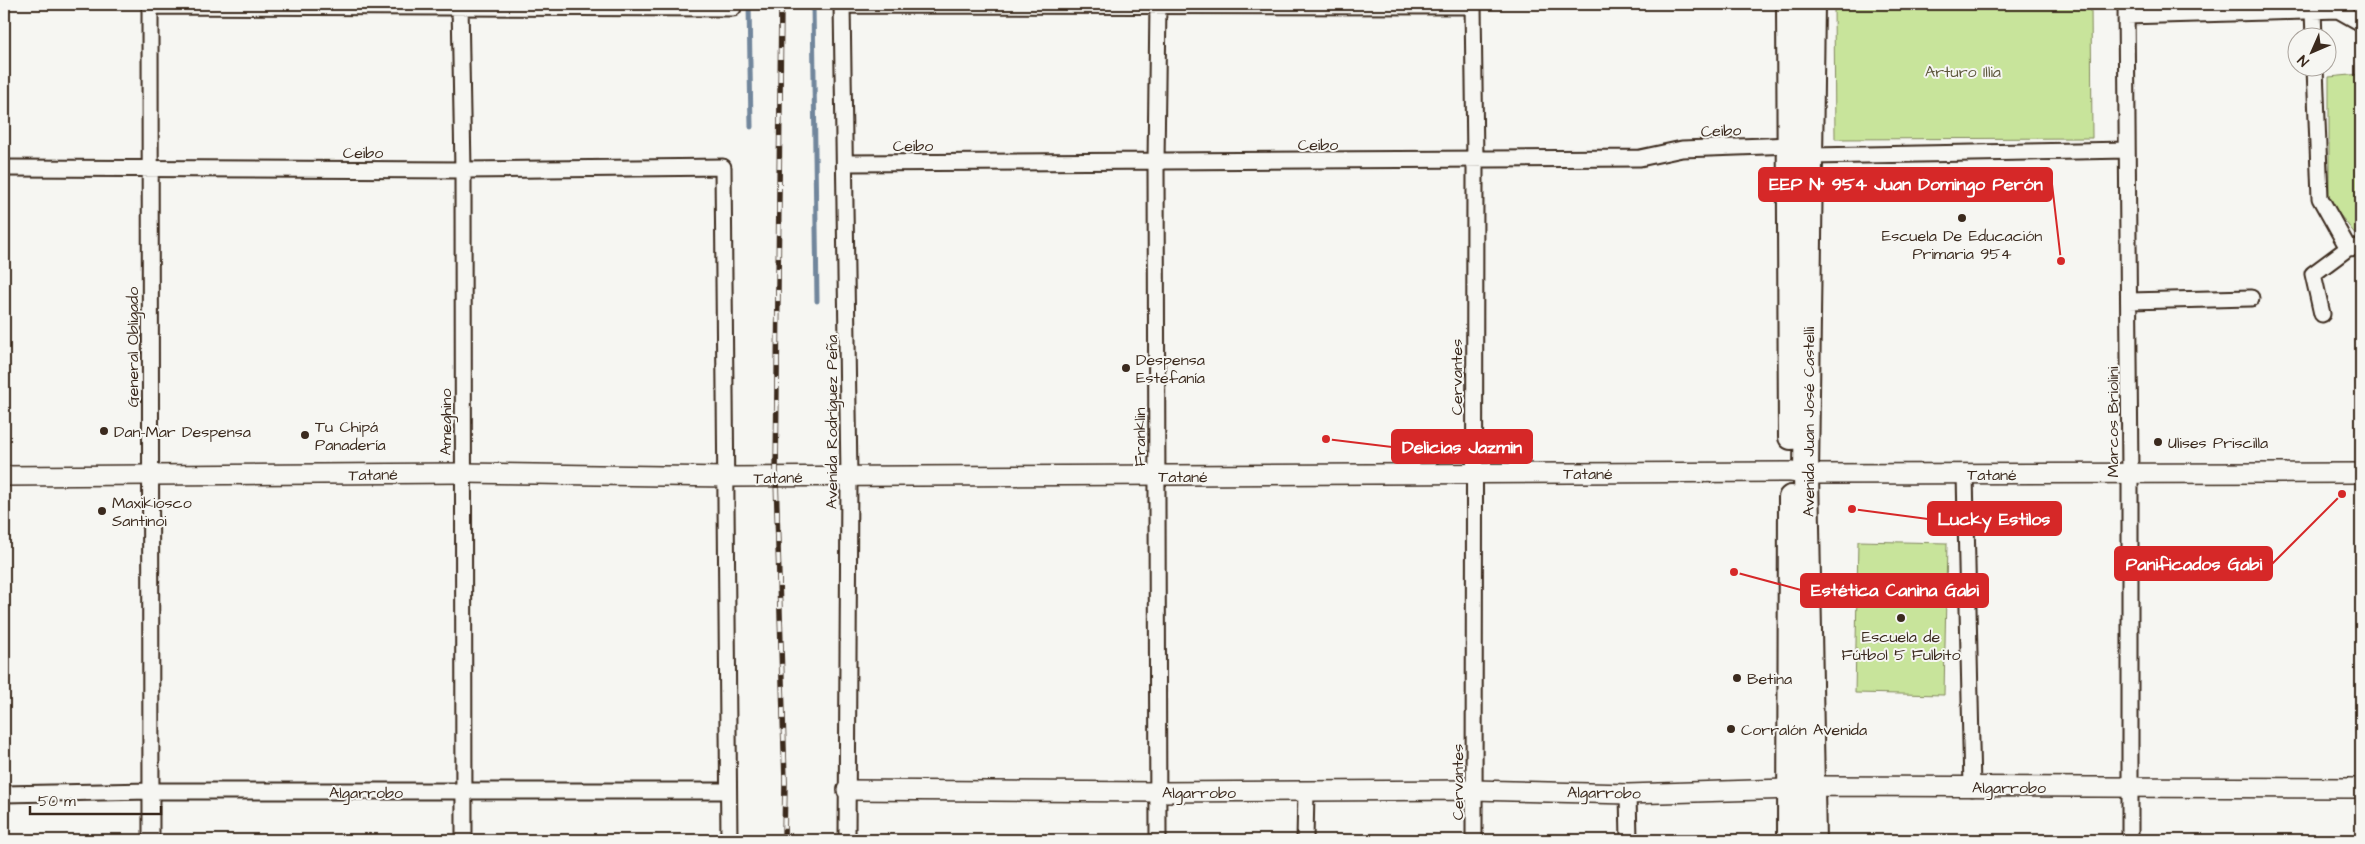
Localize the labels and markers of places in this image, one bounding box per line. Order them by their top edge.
callout: EEP N° 954 Juan Domingo Perón [1759,168,2052,201]
marker: Escuela De Educación Primaria 954 [1956,212,1968,224]
place label: Escuela De Educación Primaria 954 [1882,225,2042,265]
place label: Despensa Estefanía [1136,349,1205,389]
marker: Despensa Estefanía [1120,362,1132,374]
place label: Tu Chipá Panadería [315,416,386,456]
place label: Dan-Mar Despensa [114,421,251,443]
marker: Dan-Mar Despensa [98,425,110,437]
marker: Tu Chipá Panadería [299,429,311,441]
callout: Delicias Jazmin [1392,430,1532,463]
place label: Ulises Priscilla [2168,432,2268,454]
marker: Ulises Priscilla [2152,436,2164,448]
place label: Maxikiosco Santinoi [112,492,192,532]
callout: Lucky Estilos [1928,502,2061,535]
marker: Maxikiosco Santinoi [96,505,108,517]
callout: Panificados Gabi [2115,547,2272,580]
callout: Estética Canina Gabi [1801,574,1988,607]
marker: Escuela de Fútbol 5 Fulbito [1895,612,1907,624]
place label: Escuela de Fútbol 5 Fulbito [1842,626,1960,666]
place label: Betina [1747,668,1792,690]
marker: Betina [1731,672,1743,684]
place label: Corralón Avenida [1741,719,1867,741]
marker: Corralón Avenida [1725,723,1737,735]

